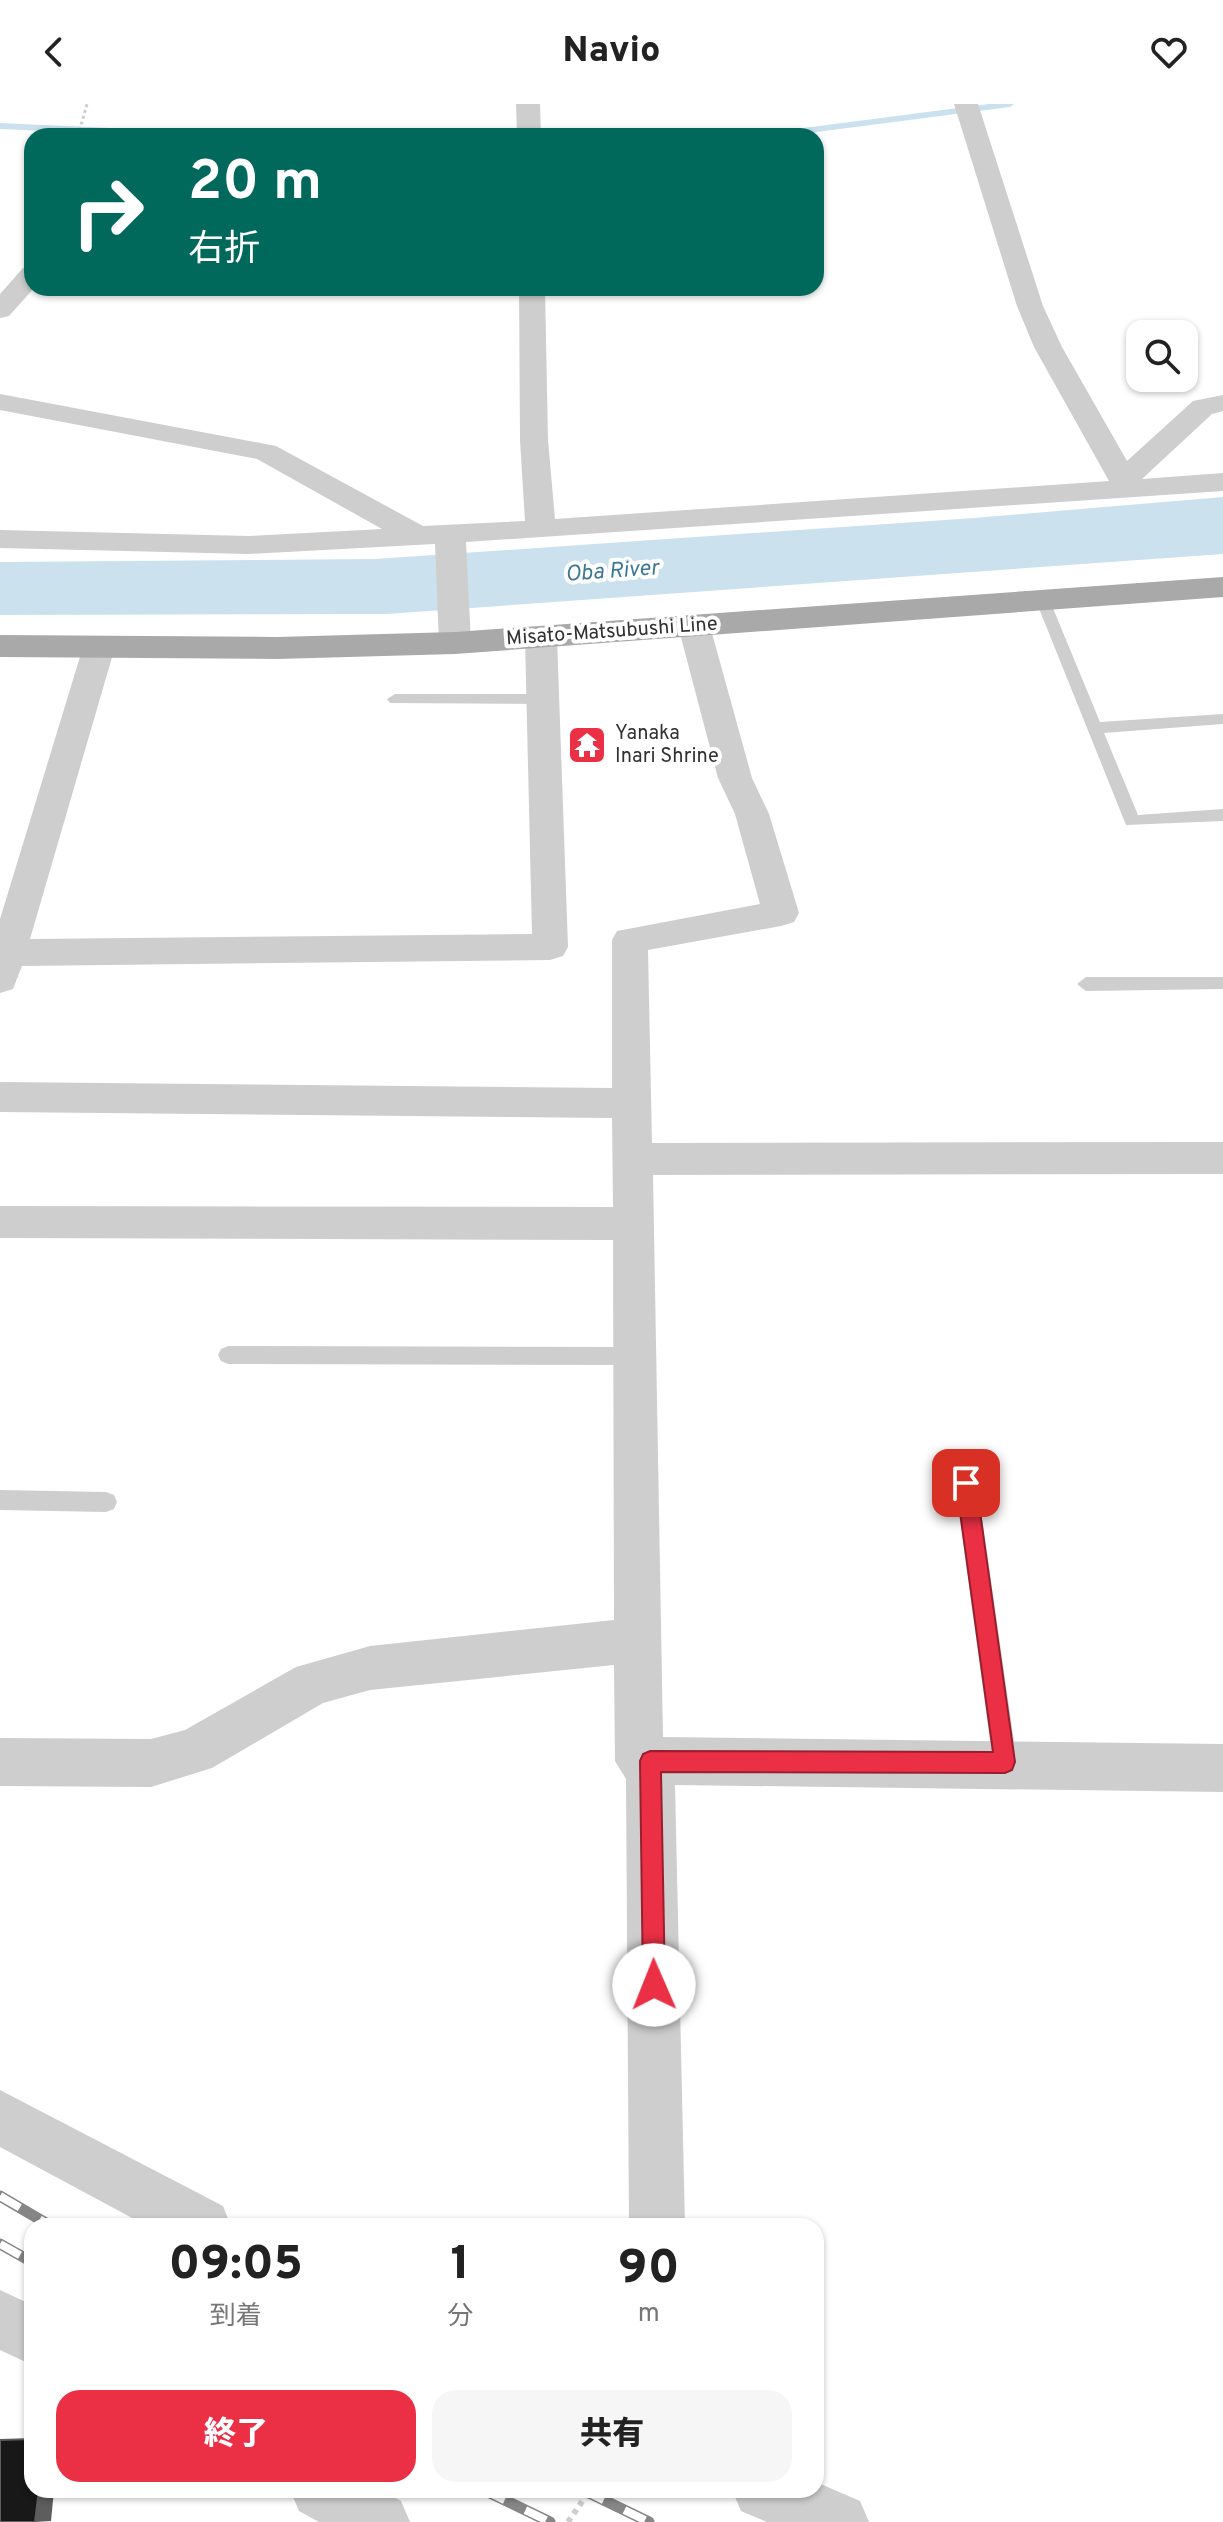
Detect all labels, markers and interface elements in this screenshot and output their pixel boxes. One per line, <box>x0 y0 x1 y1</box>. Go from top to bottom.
text: Navio <box>562 29 661 75</box>
icon: back <box>32 30 76 74</box>
icon: heart <box>1147 30 1191 74</box>
text: 20 m <box>188 149 322 219</box>
icon: right <box>56 160 160 264</box>
text: 右折 <box>188 228 260 274</box>
map controls <box>1126 320 1198 392</box>
button: search <box>1126 320 1198 392</box>
water label: Oba River <box>564 555 661 589</box>
street label: Misato-Matsubushi Line <box>505 612 719 652</box>
place label: Yanaka Inari Shrine <box>615 721 719 770</box>
temple icon: Yanaka Inari Shrine <box>566 724 608 766</box>
pin <box>932 1449 1000 1517</box>
icon: arrive <box>944 1461 988 1505</box>
position arrow <box>612 1943 696 2027</box>
text: 09:05 <box>168 2236 303 2296</box>
text: 1 <box>450 2236 470 2296</box>
text: 90 <box>618 2240 680 2300</box>
text: m <box>638 2298 660 2331</box>
text: 到着 <box>210 2301 262 2334</box>
text: 分 <box>447 2301 473 2334</box>
button: 終了 <box>56 2390 416 2482</box>
button: 共有 <box>432 2390 792 2482</box>

